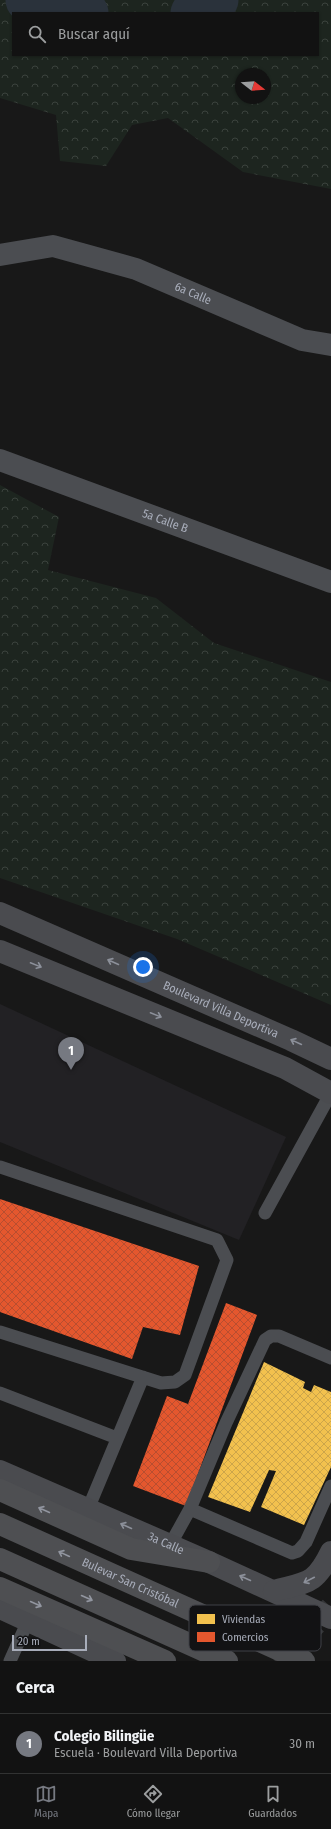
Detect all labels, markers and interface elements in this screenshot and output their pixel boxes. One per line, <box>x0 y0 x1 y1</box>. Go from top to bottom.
search box <box>12 12 319 56</box>
icon: search <box>26 23 48 45</box>
text: Buscar aquí <box>58 25 130 43</box>
north arrow <box>235 68 271 104</box>
street label: 6a Calle <box>173 279 214 307</box>
street label: 5a Calle B <box>140 506 190 536</box>
your location <box>133 957 153 977</box>
one-way arrow <box>107 958 119 965</box>
one-way arrow <box>30 962 42 970</box>
street label: Boulevard Villa Deportiva <box>161 978 281 1041</box>
one-way arrow <box>150 1011 162 1019</box>
pin: 1 <box>58 1037 84 1070</box>
one-way arrow <box>290 1038 302 1045</box>
one-way arrow <box>38 1506 50 1513</box>
one-way arrow <box>120 1522 132 1529</box>
street label: 3a Calle <box>146 1529 186 1557</box>
one-way arrow <box>58 1550 70 1557</box>
street label: Bulevar San Cristóbal <box>80 1555 181 1611</box>
one-way arrow <box>239 1574 251 1581</box>
one-way arrow <box>303 1577 315 1584</box>
one-way arrow <box>80 1595 92 1602</box>
one-way arrow <box>29 1600 41 1608</box>
legend <box>189 1605 321 1651</box>
text: Viviendas <box>222 1613 265 1626</box>
text: Comercios <box>222 1631 269 1644</box>
scale bar <box>12 1633 87 1652</box>
text: 20 m <box>18 1635 40 1648</box>
text: Cerca <box>16 1677 55 1698</box>
text: Colegio Bilingüe <box>54 1727 154 1745</box>
text: 1 <box>26 1736 32 1751</box>
text: 30 m <box>289 1736 315 1751</box>
text: Escuela · Boulevard Villa Deportiva <box>54 1745 237 1760</box>
tab: Mapa <box>34 1783 58 1820</box>
tab: Cómo llegar <box>127 1783 180 1820</box>
tab: Guardados <box>248 1783 297 1820</box>

